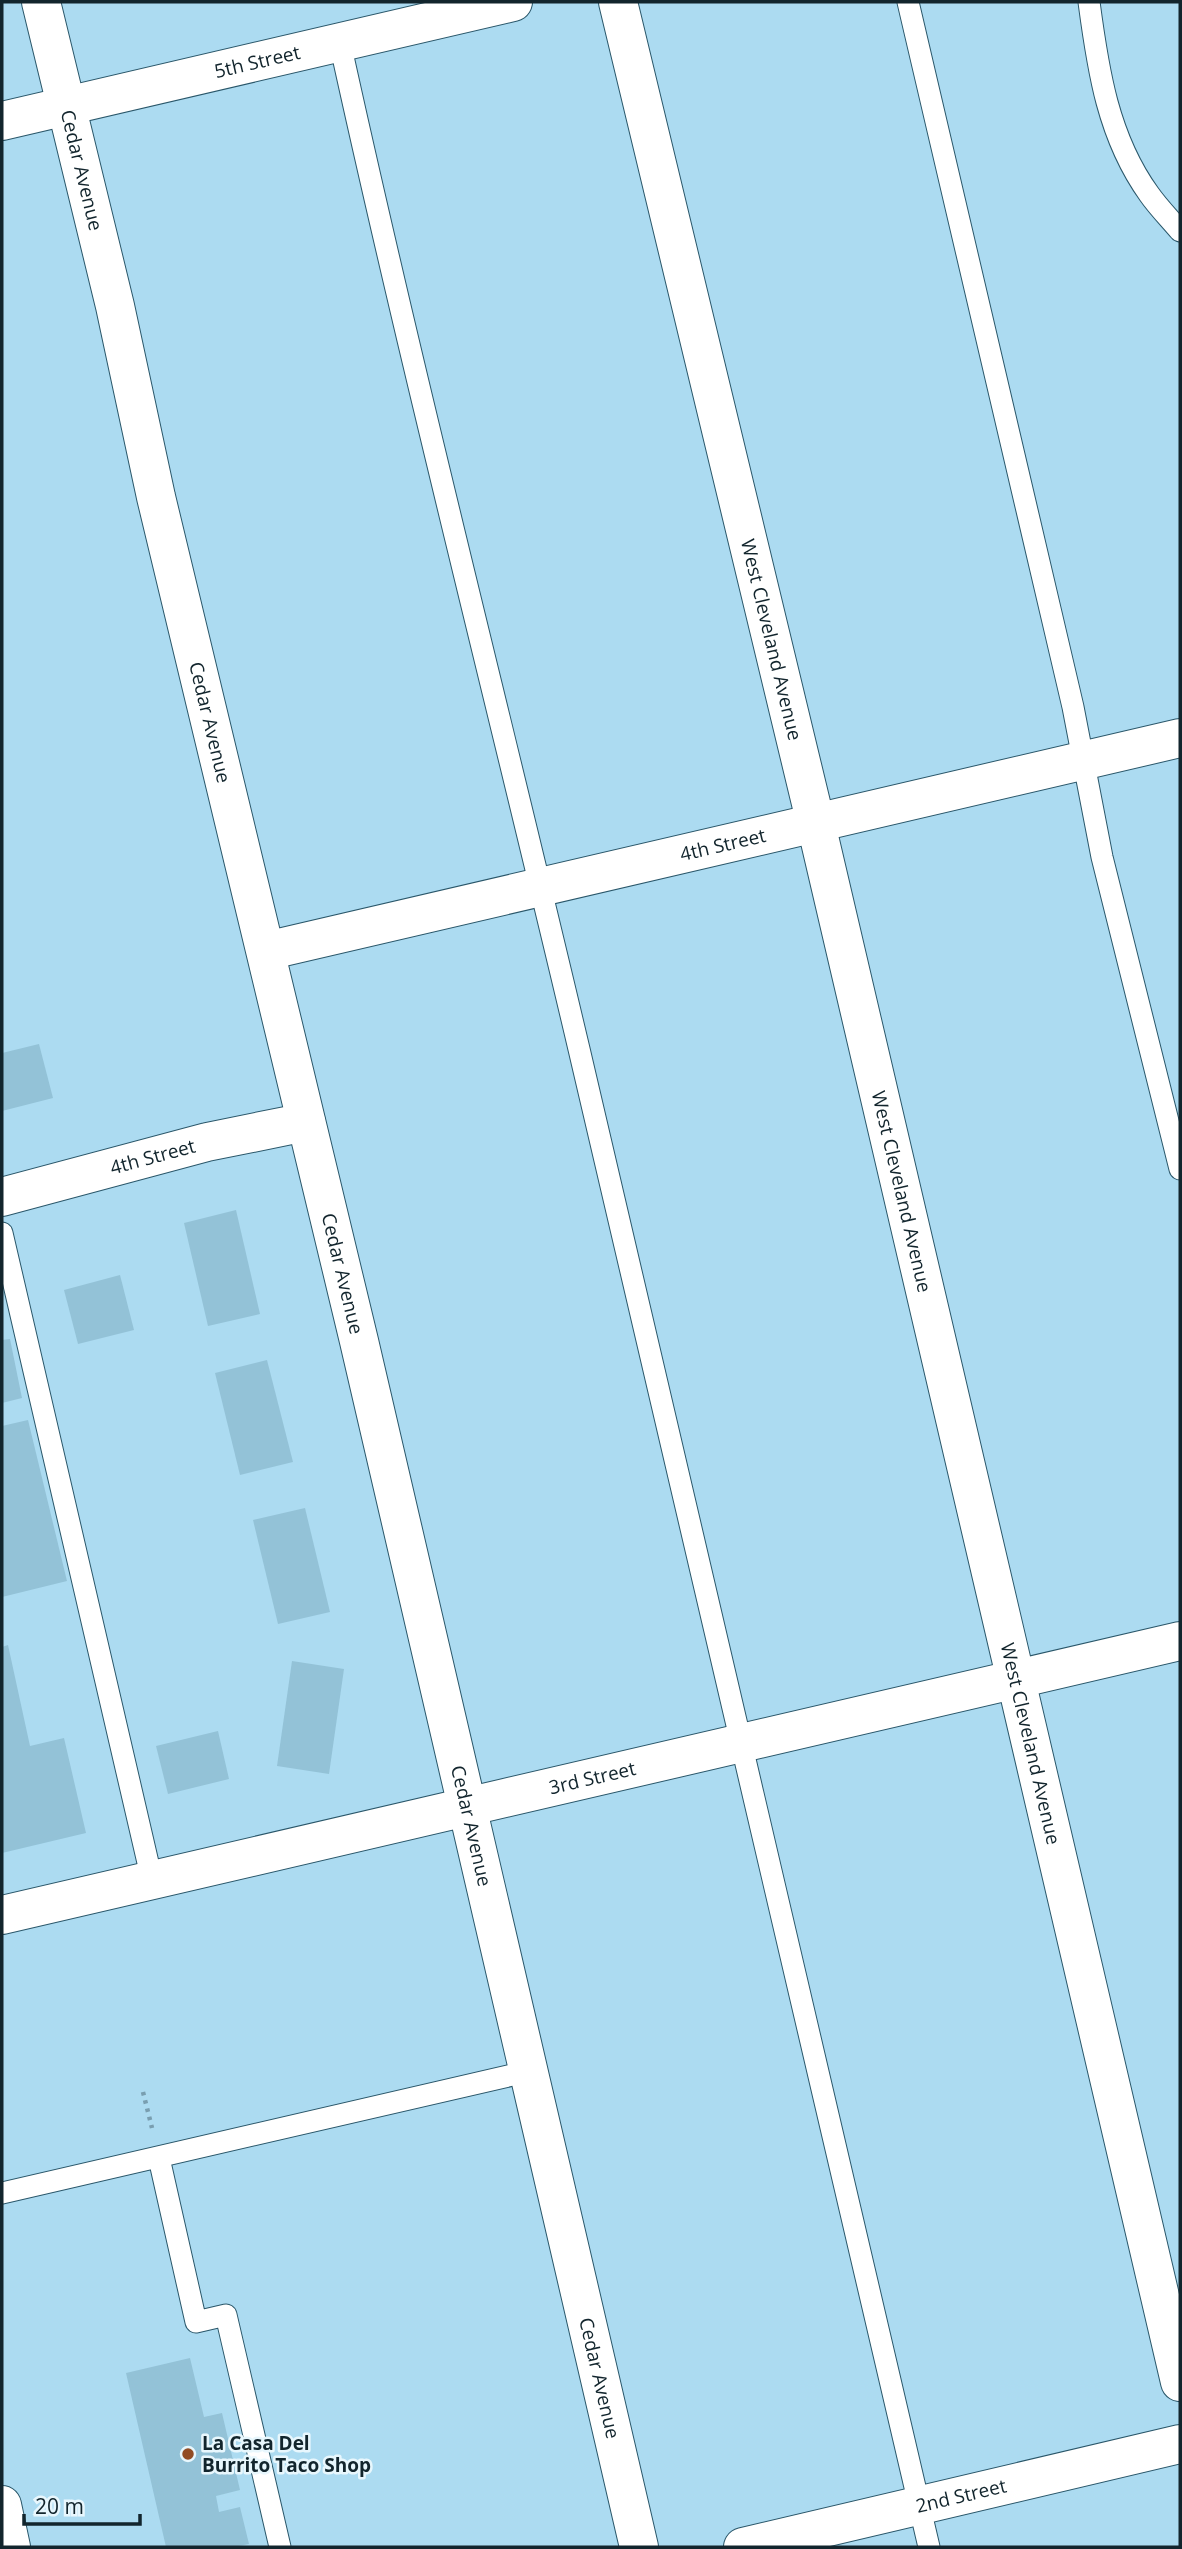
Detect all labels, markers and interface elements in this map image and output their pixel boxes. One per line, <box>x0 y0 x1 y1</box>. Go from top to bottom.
street label: 5th Street <box>212 39 303 84</box>
street label: Cedar Avenue <box>55 107 109 233</box>
street label: West Cleveland Avenue <box>735 536 808 743</box>
street label: Cedar Avenue <box>183 659 237 786</box>
street label: 4th Street <box>677 822 768 867</box>
street label: West Cleveland Avenue <box>866 1088 938 1295</box>
street label: 4th Street <box>107 1133 198 1180</box>
street label: Cedar Avenue <box>316 1210 370 1337</box>
street label: West Cleveland Avenue <box>995 1640 1067 1847</box>
street label: 3rd Street <box>546 1755 638 1800</box>
street label: Cedar Avenue <box>445 1763 498 1889</box>
street label: Cedar Avenue <box>573 2315 626 2441</box>
place label: La Casa Del Burrito Taco Shop <box>202 2430 371 2478</box>
marker: La Casa Del Burrito Taco Shop <box>180 2446 196 2462</box>
street label: 2nd Street <box>913 2472 1009 2519</box>
scale bar <box>24 2482 140 2526</box>
text: 20 m <box>35 2492 84 2520</box>

